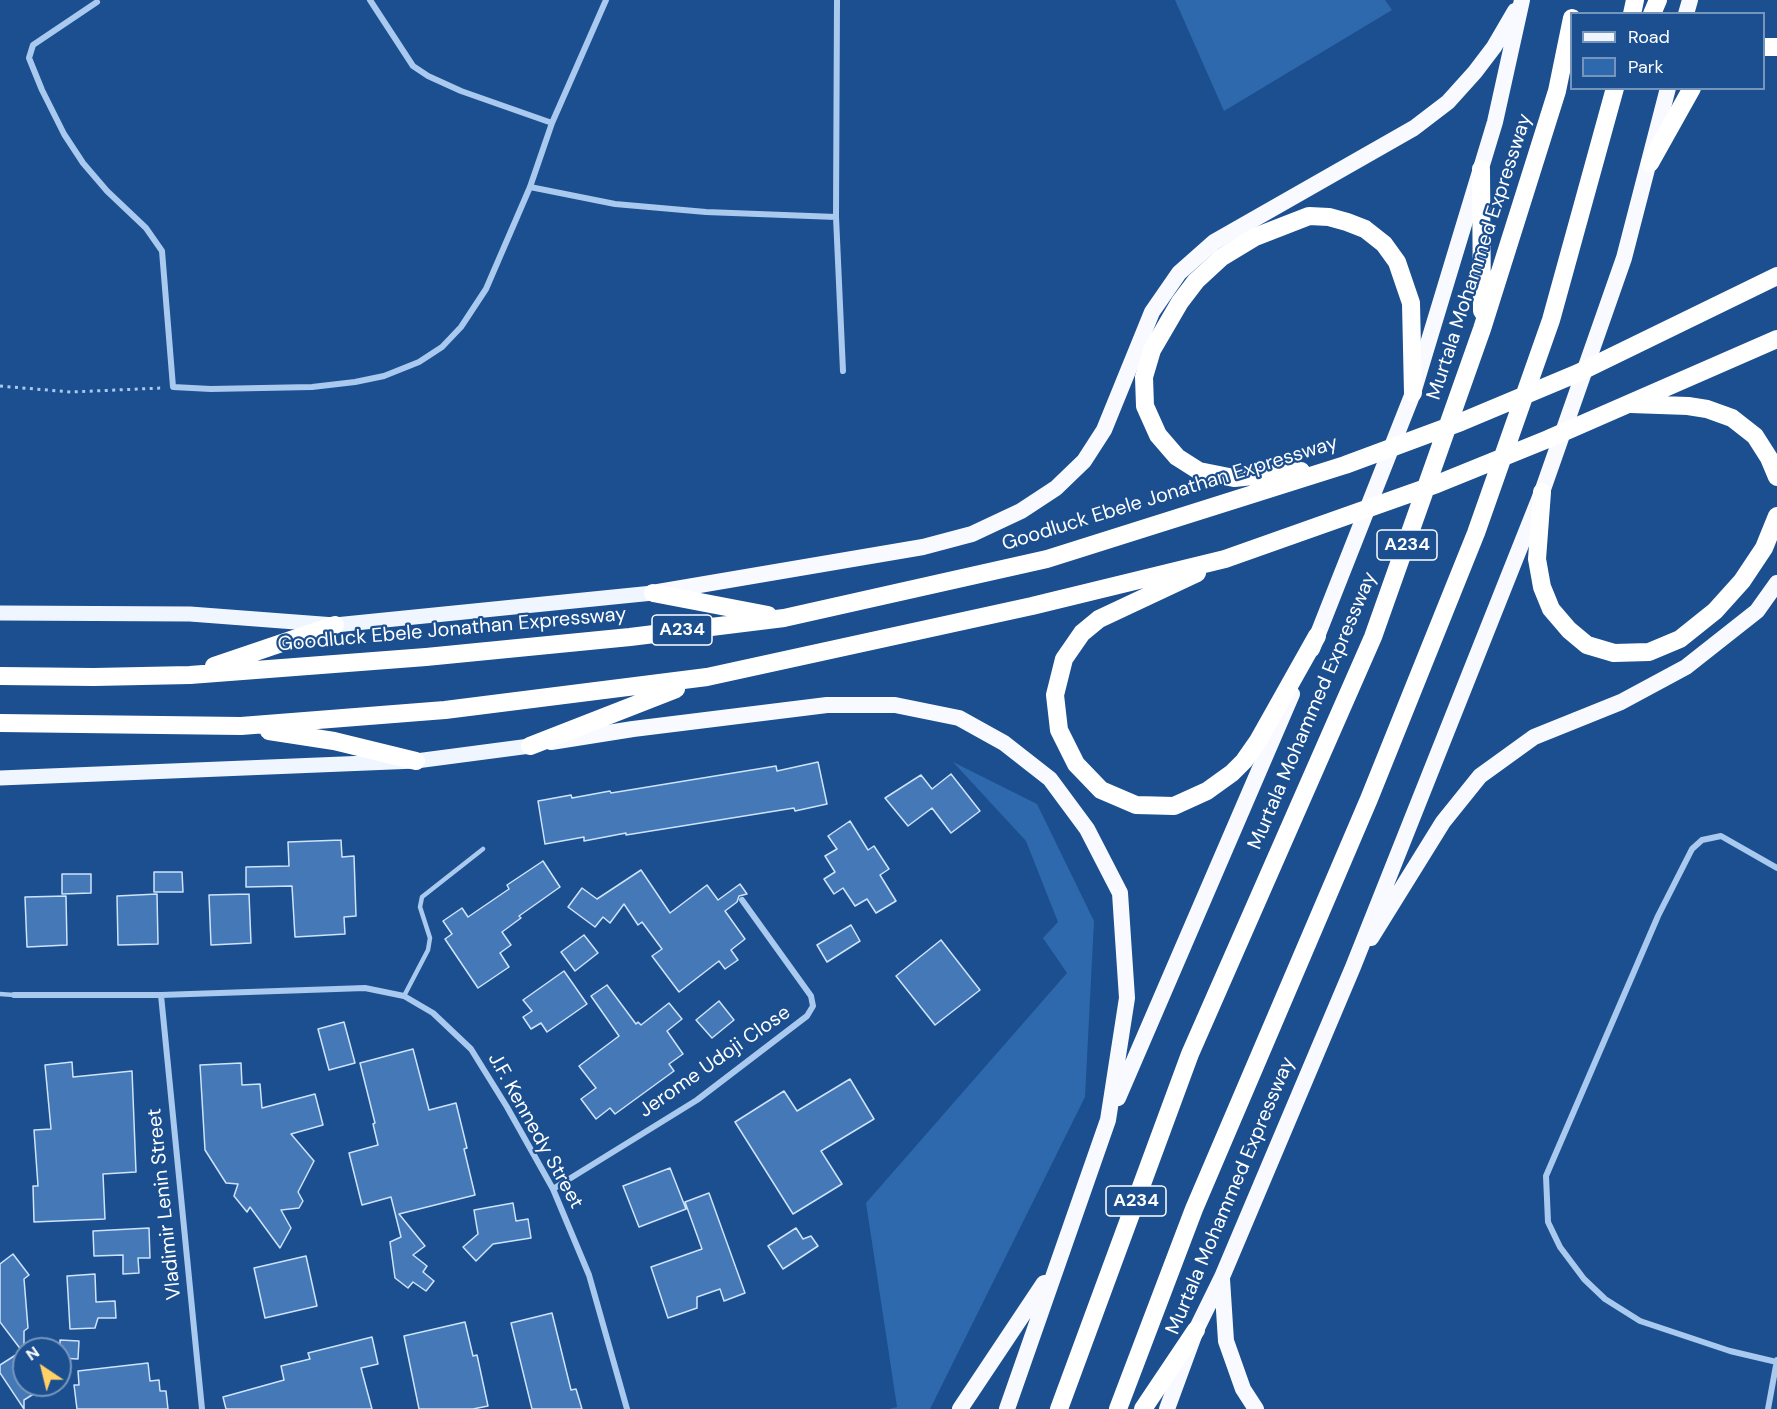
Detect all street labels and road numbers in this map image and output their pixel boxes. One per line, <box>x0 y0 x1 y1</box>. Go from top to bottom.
street label: Murtala Mohammed Expressway <box>1422 111 1538 403</box>
street label: Goodluck Ebele Jonathan Expressway <box>999 431 1341 557</box>
road number: A234 <box>1377 530 1437 560</box>
street label: Murtala Mohammed Expressway <box>1243 569 1383 853</box>
street label: Goodluck Ebele Jonathan Expressway <box>277 603 627 657</box>
road number: A234 <box>652 615 712 645</box>
street label: Jerome Udoji Close <box>635 1001 795 1123</box>
street label: J.F. Kennedy Street <box>482 1049 588 1213</box>
street label: Murtala Mohammed Expressway <box>1161 1054 1301 1338</box>
street label: Vladimir Lenin Street <box>143 1107 187 1301</box>
road number: A234 <box>1106 1186 1166 1216</box>

